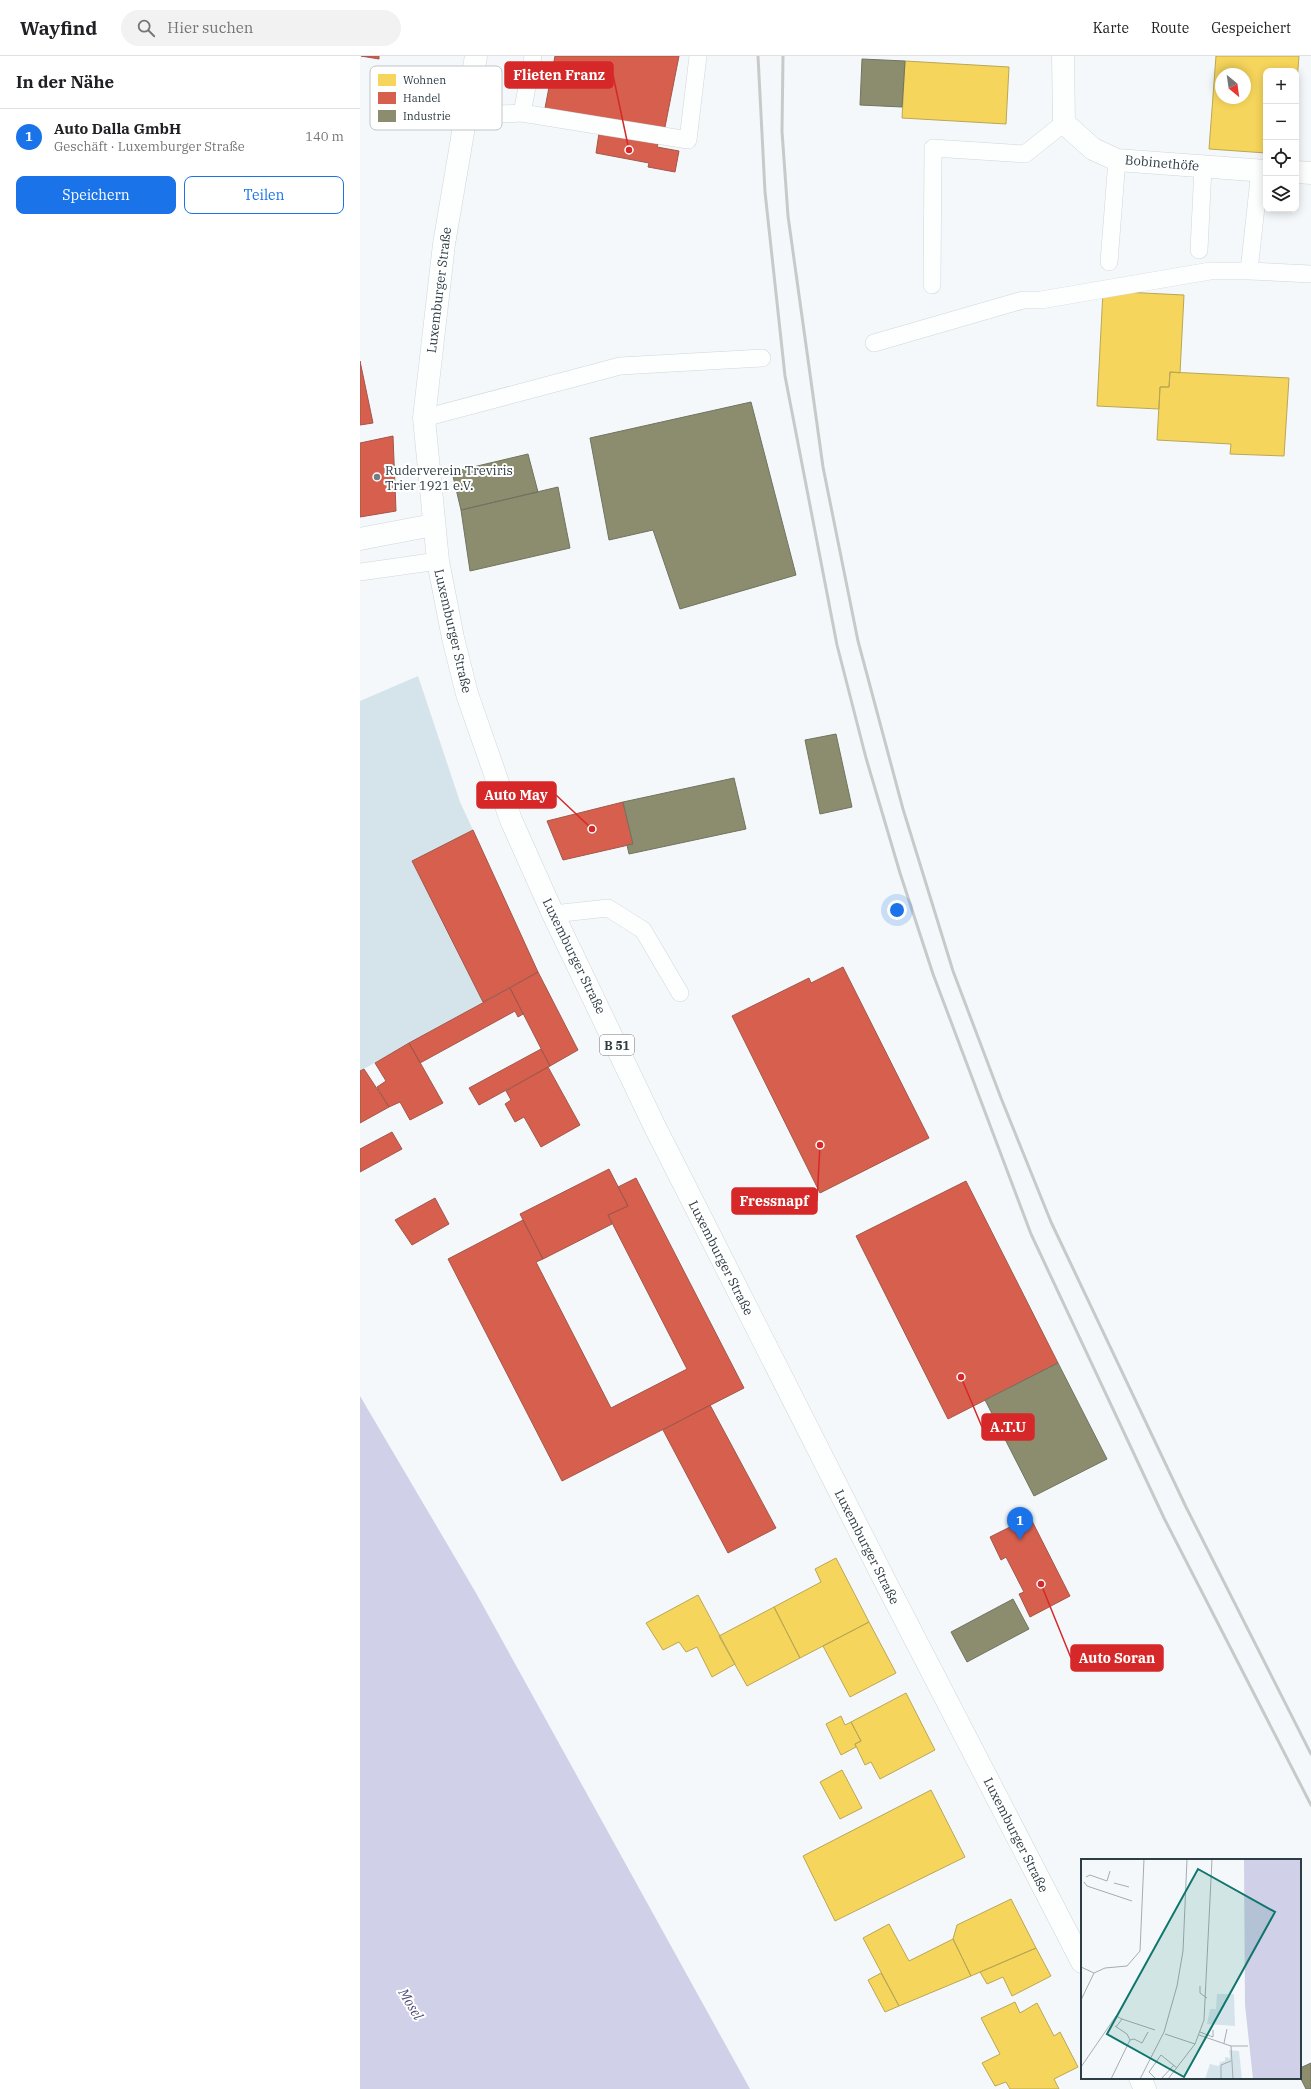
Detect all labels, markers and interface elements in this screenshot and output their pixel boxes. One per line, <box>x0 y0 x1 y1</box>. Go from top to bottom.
search box <box>121 10 401 46</box>
text: Wayfind <box>20 16 97 40</box>
icon: search <box>135 17 157 39</box>
text: Hier suchen <box>167 18 253 37</box>
text: Karte <box>1093 19 1129 37</box>
text: Route <box>1151 19 1189 37</box>
text: Gespeichert <box>1211 19 1291 37</box>
callout: Flieten Franz <box>505 62 613 88</box>
legend <box>370 66 502 130</box>
text: Flieten Franz <box>513 66 605 84</box>
north arrow <box>1215 68 1251 104</box>
map controls <box>1263 68 1299 212</box>
button: + <box>1263 68 1299 104</box>
text: In der Nähe <box>16 71 114 93</box>
text: Wohnen <box>403 73 446 87</box>
text: Handel <box>403 91 441 105</box>
button: − <box>1263 104 1299 140</box>
text: Industrie <box>403 109 451 123</box>
text: Auto Dalla GmbH <box>54 119 181 138</box>
text: 1 <box>25 128 33 145</box>
text: 140 m <box>305 128 344 145</box>
text: Geschäft · Luxemburger Straße <box>54 138 245 155</box>
button: locate <box>1263 140 1299 176</box>
street label: Bobinethöfe <box>1124 151 1200 175</box>
button: Speichern <box>16 176 176 214</box>
button: Teilen <box>184 176 344 214</box>
button: layers <box>1263 176 1299 212</box>
street label: Luxemburger Straße <box>423 226 455 354</box>
place label: Ruderverein Treviris Trier 1921 e.V. <box>385 462 513 494</box>
marker: Ruderverein Treviris Trier 1921 e.V. <box>372 472 382 482</box>
street label: Luxemburger Straße <box>430 567 476 695</box>
callout: Auto May <box>477 782 556 808</box>
text: Auto May <box>484 786 548 804</box>
street label: Luxemburger Straße <box>539 895 609 1017</box>
your location <box>887 900 907 920</box>
road number: B 51 <box>600 1035 634 1055</box>
callout: Fressnapf <box>732 1188 817 1214</box>
text: Fressnapf <box>739 1192 810 1210</box>
street label: Luxemburger Straße <box>685 1198 757 1318</box>
callout: A.T.U <box>982 1414 1034 1440</box>
text: A.T.U <box>990 1418 1026 1436</box>
street label: Luxemburger Straße <box>831 1487 903 1607</box>
pin: 1 <box>1007 1507 1033 1540</box>
callout: Auto Soran <box>1071 1645 1163 1671</box>
text: Auto Soran <box>1079 1649 1155 1667</box>
street label: Luxemburger Straße <box>980 1775 1052 1895</box>
inset map <box>1081 1859 1301 2079</box>
water label: Mosel <box>394 1984 428 2024</box>

